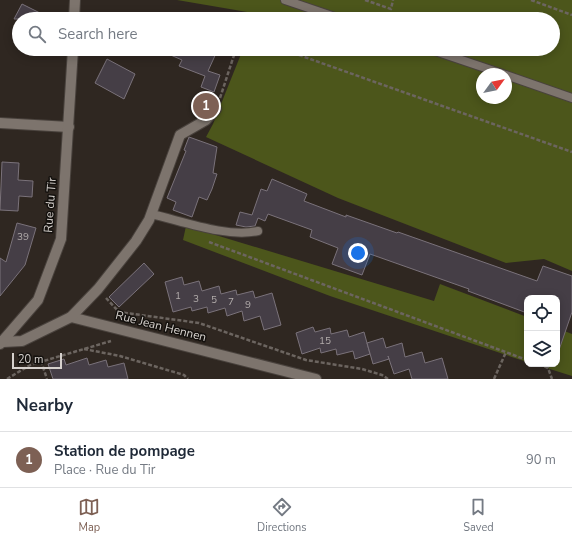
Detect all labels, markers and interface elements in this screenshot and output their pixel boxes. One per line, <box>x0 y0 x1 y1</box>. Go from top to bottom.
search box <box>12 12 560 56</box>
icon: search <box>26 23 48 45</box>
text: Search here <box>58 24 138 44</box>
north arrow <box>476 68 512 104</box>
pin: 1 <box>193 91 219 121</box>
street label: Rue du Tir <box>40 176 60 233</box>
house number: 39 <box>17 230 29 244</box>
your location <box>348 243 368 263</box>
house number: 1 <box>175 289 181 303</box>
house number: 3 <box>193 292 199 306</box>
house number: 5 <box>211 293 217 307</box>
house number: 7 <box>228 295 234 309</box>
map controls <box>524 295 560 367</box>
button: locate <box>524 295 560 331</box>
house number: 9 <box>245 298 251 312</box>
street label: Rue Jean Hennen <box>114 307 208 345</box>
button: layers <box>524 331 560 367</box>
house number: 15 <box>319 334 331 348</box>
scale bar <box>12 351 62 370</box>
text: 20 m <box>18 352 43 367</box>
text: Nearby <box>16 394 73 417</box>
text: Station de pompage <box>54 441 195 461</box>
text: 1 <box>25 451 33 469</box>
text: 90 m <box>526 451 556 469</box>
text: Place · Rue du Tir <box>54 461 155 479</box>
tab: Map <box>78 496 100 535</box>
tab: Directions <box>257 496 307 535</box>
tab: Saved <box>463 496 494 535</box>

